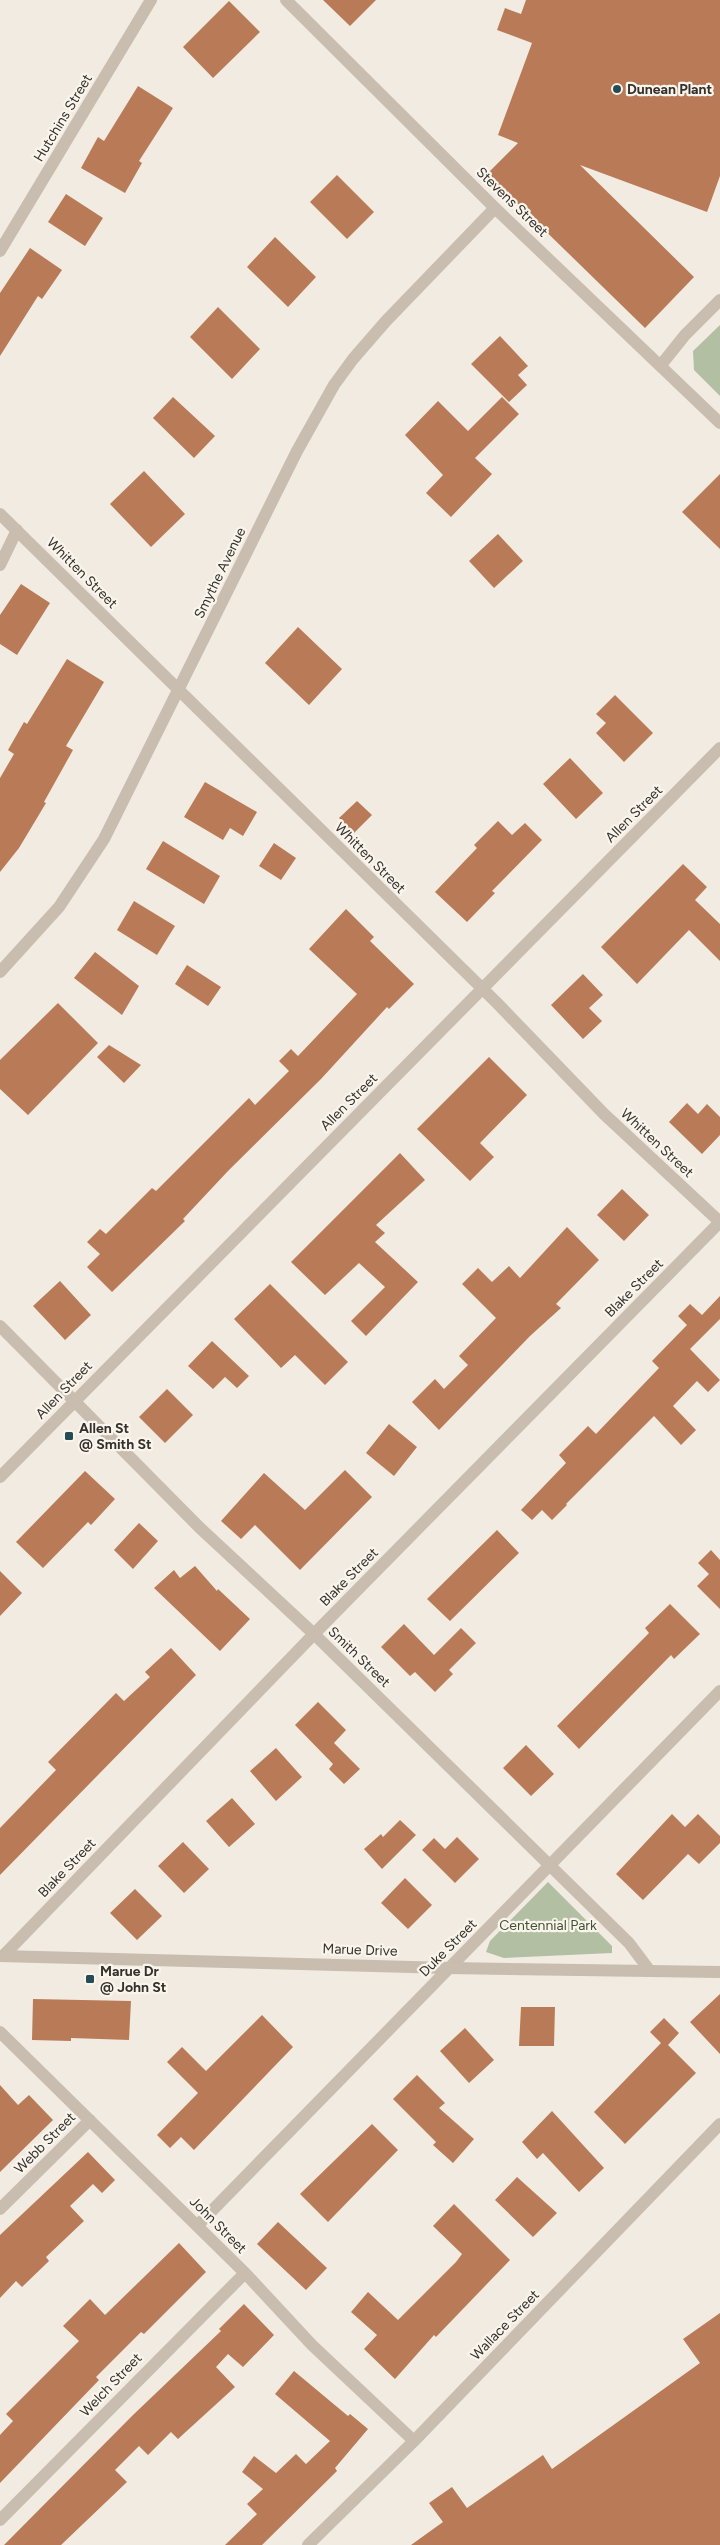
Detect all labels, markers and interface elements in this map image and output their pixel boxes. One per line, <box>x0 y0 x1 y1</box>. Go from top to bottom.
street label: Hutchins Street <box>30 71 96 165</box>
place label: Dunean Plant <box>627 81 713 98</box>
marker: Dunean Plant <box>611 83 623 95</box>
street label: Stevens Street <box>473 164 551 240</box>
street label: Smythe Avenue <box>191 524 250 621</box>
street label: Whitten Street <box>43 534 121 612</box>
street label: Allen Street <box>602 782 666 846</box>
street label: Whitten Street <box>331 819 409 897</box>
street label: Allen Street <box>317 1070 381 1134</box>
street label: Whitten Street <box>617 1105 697 1181</box>
street label: Blake Street <box>601 1255 667 1321</box>
street label: Allen Street <box>32 1358 96 1422</box>
place label: Allen St @ Smith St <box>79 1420 152 1453</box>
marker: Allen St @ Smith St <box>63 1430 75 1442</box>
street label: Blake Street <box>316 1544 382 1610</box>
street label: Smith Street <box>324 1623 394 1691</box>
street label: Blake Street <box>35 1835 99 1901</box>
street label: Duke Street <box>416 1916 480 1980</box>
park label: Centennial Park <box>499 1917 597 1934</box>
street label: Marue Drive <box>322 1940 398 1960</box>
place label: Marue Dr @ John St <box>100 1963 167 1996</box>
marker: Marue Dr @ John St <box>84 1973 96 1985</box>
street label: Webb Street <box>11 2109 79 2177</box>
street label: John Street <box>186 2193 250 2257</box>
street label: Wallace Street <box>467 2286 543 2364</box>
street label: Welch Street <box>77 2350 145 2420</box>

